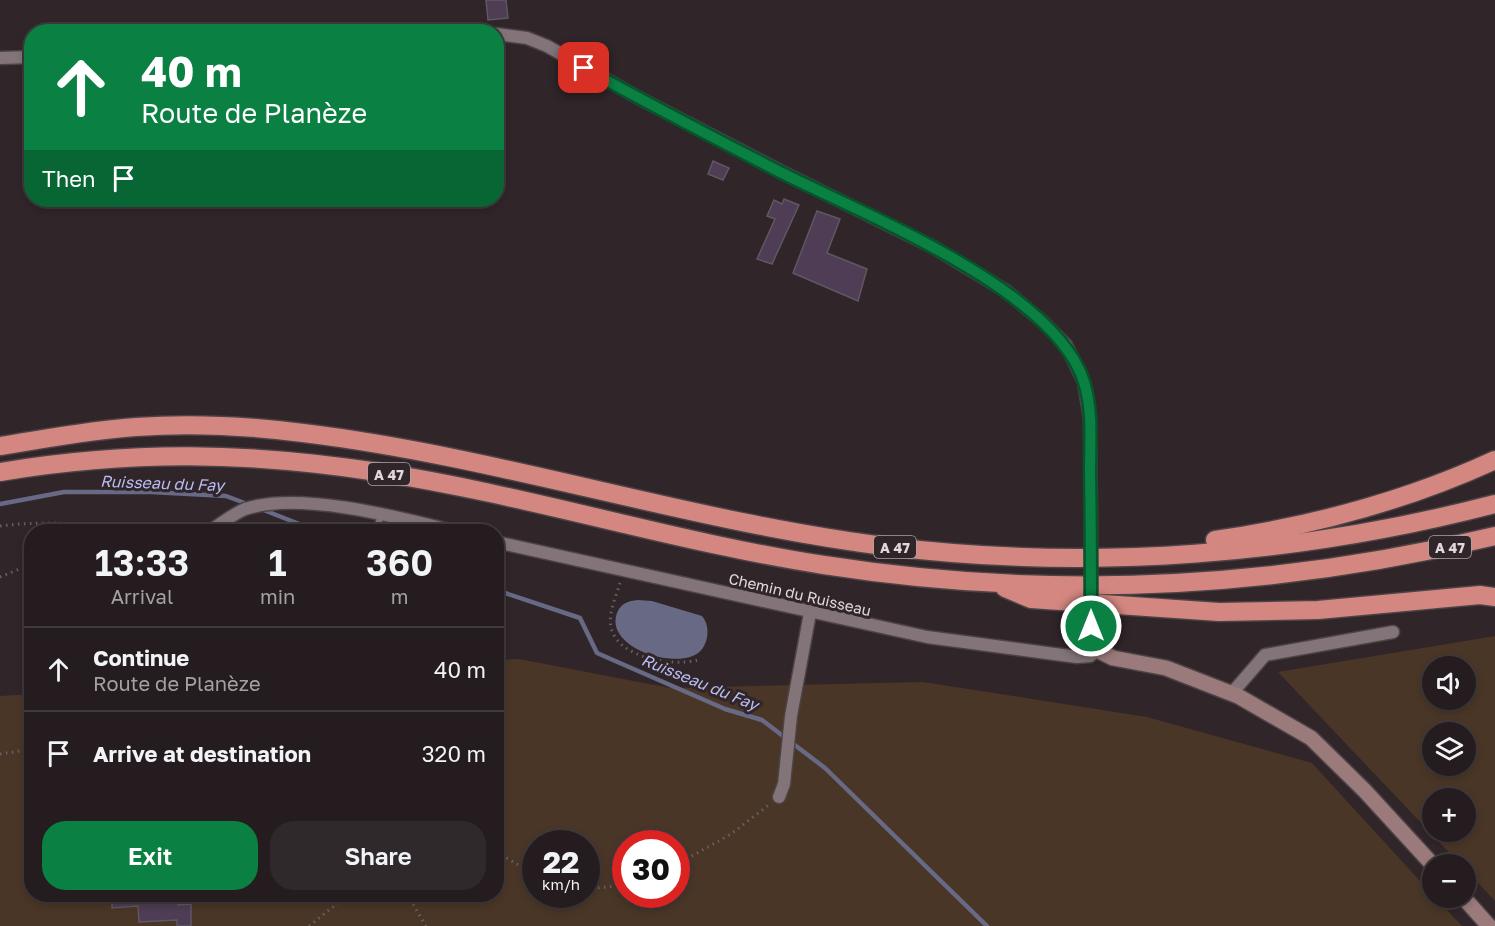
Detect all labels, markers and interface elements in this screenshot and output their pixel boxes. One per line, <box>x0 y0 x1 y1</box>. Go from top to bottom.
pin <box>558 42 609 93</box>
text: 40 m <box>141 46 242 96</box>
icon: ahead <box>42 48 120 126</box>
icon: arrive <box>567 51 600 84</box>
text: Route de Planèze <box>141 97 367 129</box>
icon: arrive <box>107 162 140 195</box>
text: Then <box>42 165 95 192</box>
road number: A 47 <box>368 463 410 485</box>
water label: Ruisseau du Fay <box>100 471 226 495</box>
road number: A 47 <box>874 536 916 558</box>
road number: A 47 <box>1429 536 1471 558</box>
text: 13:33 <box>95 541 189 584</box>
text: 1 <box>269 541 287 584</box>
text: 360 <box>366 541 433 584</box>
street label: Chemin du Ruisseau <box>727 569 873 619</box>
text: Arrival <box>111 584 173 608</box>
text: min <box>260 584 295 608</box>
text: m <box>391 584 408 608</box>
position arrow <box>1059 594 1123 658</box>
text: Continue <box>93 644 189 671</box>
water label: Ruisseau du Fay <box>639 650 763 715</box>
icon: ahead <box>42 653 75 686</box>
text: 40 m <box>434 656 486 683</box>
map controls <box>1422 656 1476 908</box>
button: sound <box>1422 656 1476 710</box>
text: Route de Planèze <box>93 671 261 695</box>
button: layers <box>1422 722 1476 776</box>
icon: arrive <box>42 737 75 770</box>
text: Arrive at destination <box>93 740 311 767</box>
text: 320 m <box>422 740 486 767</box>
button: + <box>1422 788 1476 842</box>
button: Exit <box>42 821 258 890</box>
button: Share <box>270 821 486 890</box>
speed limit sign: 30 <box>612 830 690 908</box>
text: 22 <box>543 844 579 880</box>
button: − <box>1422 854 1476 908</box>
text: km/h <box>542 875 580 893</box>

